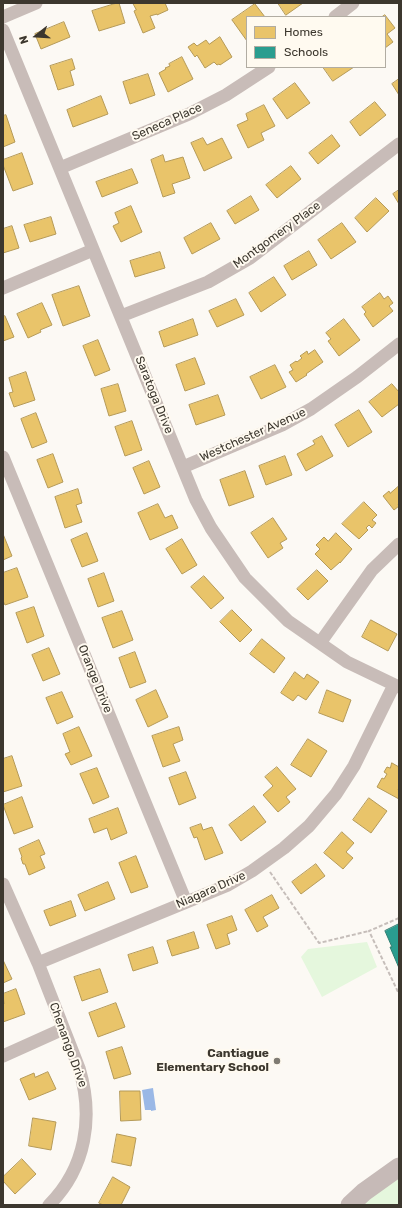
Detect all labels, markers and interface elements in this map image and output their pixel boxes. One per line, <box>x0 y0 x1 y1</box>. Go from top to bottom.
north arrow <box>16 16 56 56</box>
legend <box>246 16 386 68</box>
text: Homes <box>284 25 323 39</box>
text: N <box>17 34 31 45</box>
text: Schools <box>284 45 328 59</box>
street label: Seneca Place <box>130 100 204 144</box>
street label: Montgomery Place <box>231 198 323 272</box>
street label: Saratoga Drive <box>132 354 176 436</box>
street label: Westchester Avenue <box>198 405 308 465</box>
street label: Orange Drive <box>75 643 115 715</box>
street label: Niagara Drive <box>174 868 248 912</box>
street label: Chenango Drive <box>46 1001 90 1089</box>
place label: Cantiague Elementary School <box>156 1047 269 1075</box>
marker: Cantiague Elementary School <box>272 1056 282 1066</box>

